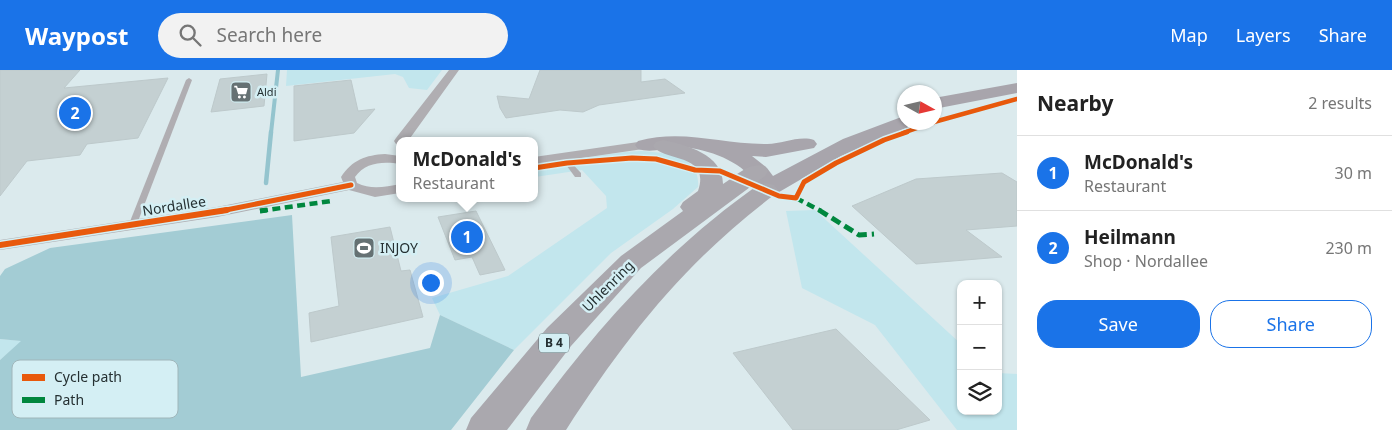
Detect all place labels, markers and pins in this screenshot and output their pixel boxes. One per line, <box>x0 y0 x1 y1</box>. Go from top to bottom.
supermarket icon: Aldi <box>229 80 253 104</box>
place label: Aldi <box>257 84 276 99</box>
pin: 2 <box>59 94 91 132</box>
pin: 1 <box>451 218 483 256</box>
sports icon: INJOY <box>352 236 376 260</box>
place label: INJOY <box>380 238 418 257</box>

